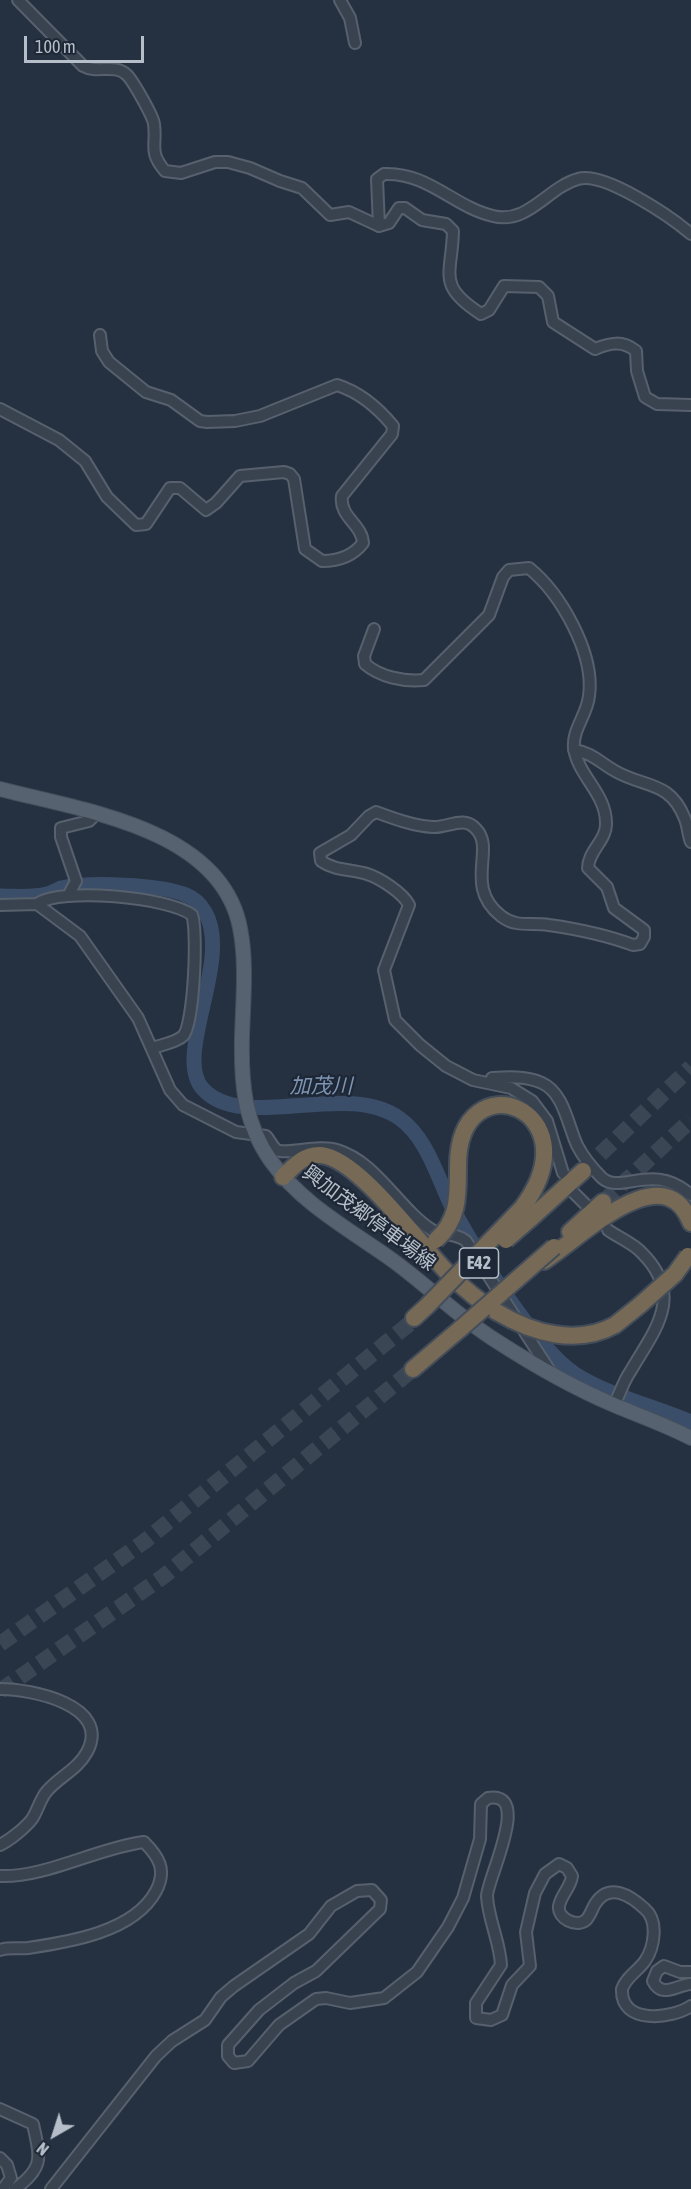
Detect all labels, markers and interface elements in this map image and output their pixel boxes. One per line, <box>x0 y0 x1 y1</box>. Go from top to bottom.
scale bar <box>27 24 147 62</box>
text: 100 m <box>35 36 76 57</box>
water label: 加茂川 <box>290 1073 352 1099</box>
street label: 興加茂郷停車場線 <box>298 1160 440 1276</box>
road number: E42 <box>460 1248 498 1278</box>
north arrow <box>24 2105 84 2165</box>
text: N <box>33 2139 52 2159</box>

